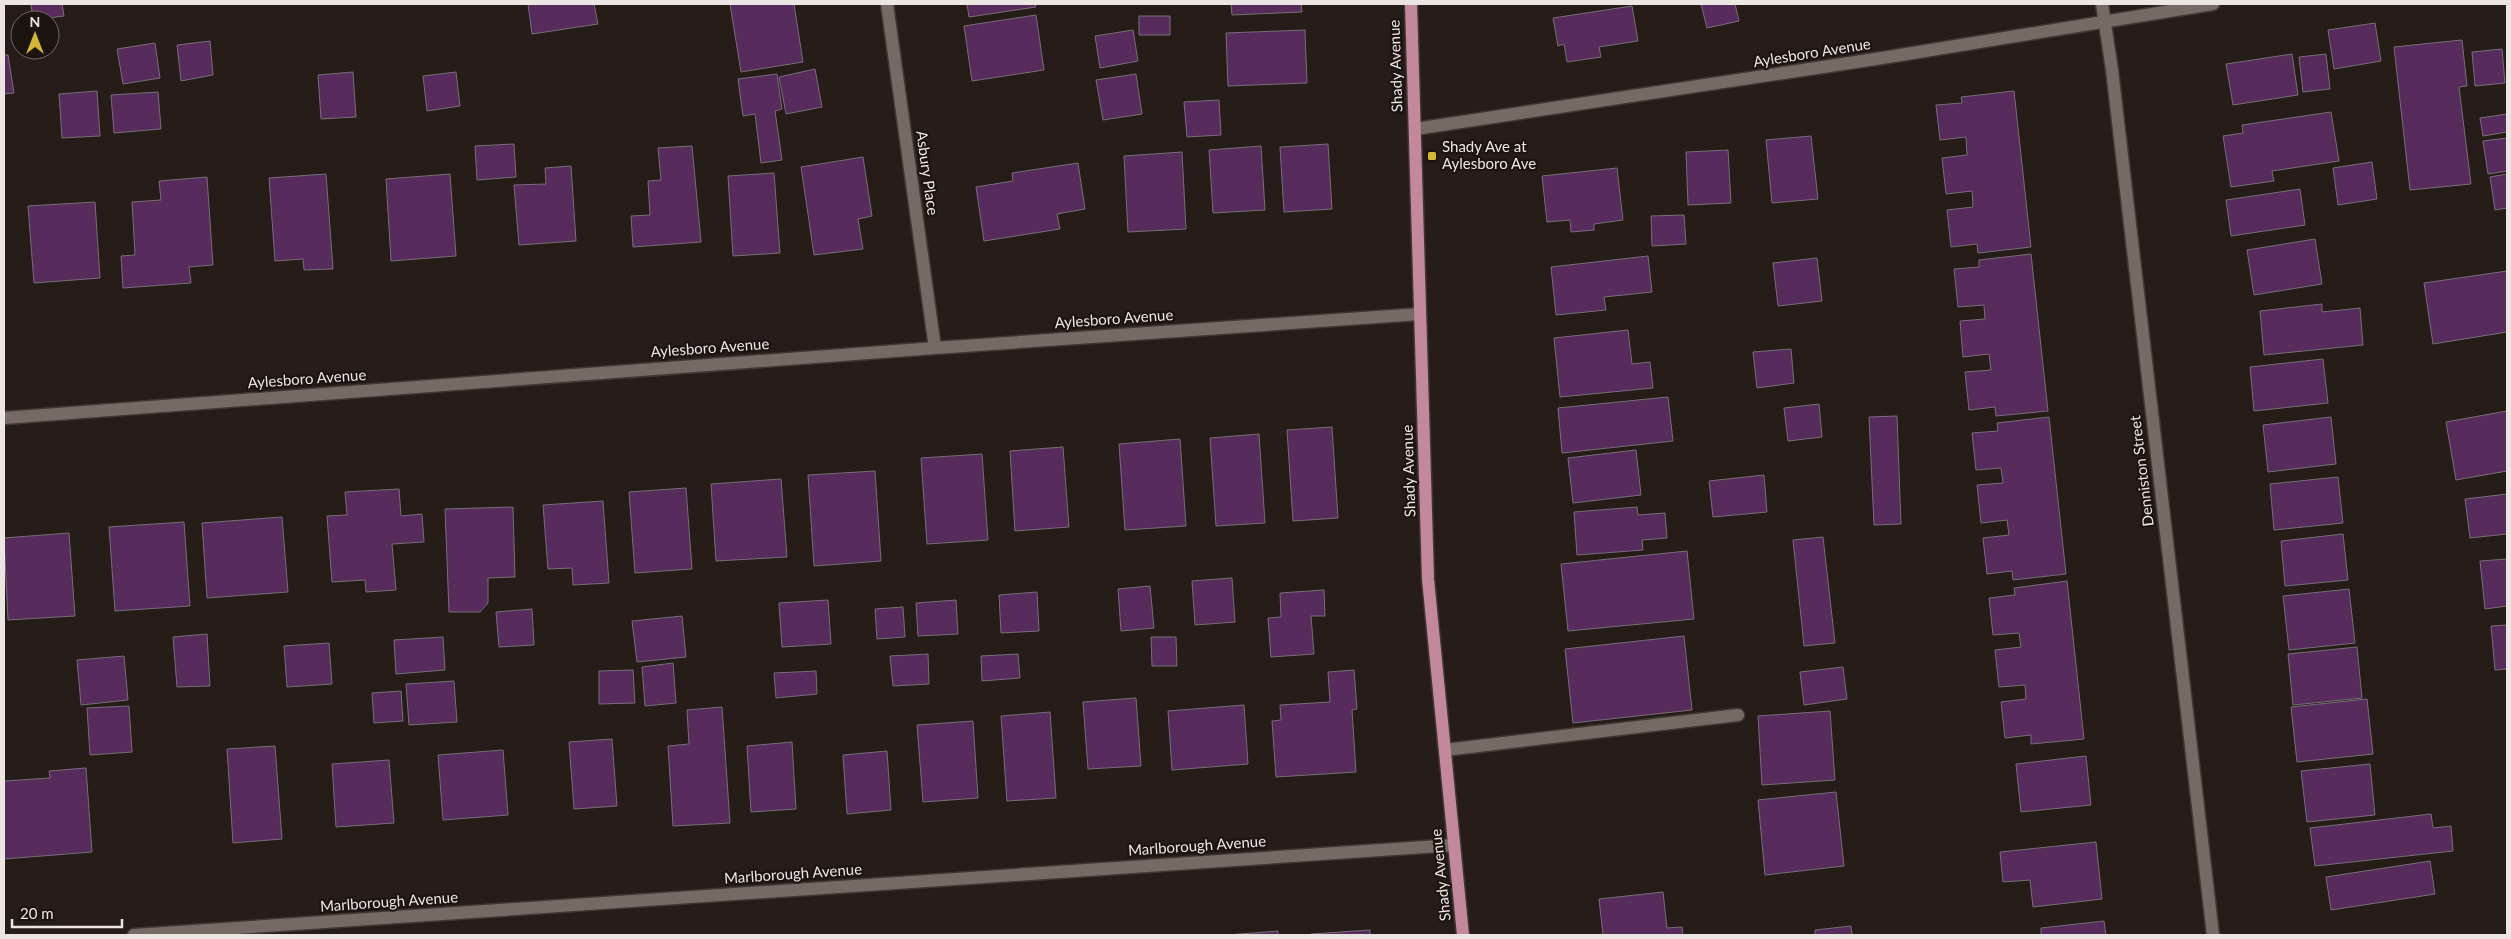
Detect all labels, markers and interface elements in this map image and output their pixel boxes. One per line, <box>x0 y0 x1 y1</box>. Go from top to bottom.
north arrow <box>10 10 60 60</box>
text: N <box>30 13 40 30</box>
street label: Shady Avenue <box>1384 19 1406 113</box>
street label: Aylesboro Avenue <box>1752 34 1872 70</box>
street label: Asbury Place <box>913 130 943 216</box>
place label: Shady Ave at Aylesboro Ave <box>1442 137 1536 172</box>
marker: Shady Ave at Aylesboro Ave <box>1426 150 1438 162</box>
street label: Aylesboro Avenue <box>1054 305 1174 331</box>
street label: Aylesboro Avenue <box>650 334 770 360</box>
street label: Aylesboro Avenue <box>247 365 367 391</box>
street label: Denniston Street <box>2125 414 2157 528</box>
street label: Shady Avenue <box>1397 424 1419 518</box>
street label: Shady Avenue <box>1426 828 1454 922</box>
street label: Marlborough Avenue <box>1127 831 1267 859</box>
street label: Marlborough Avenue <box>723 859 863 887</box>
street label: Marlborough Avenue <box>319 887 459 915</box>
scale bar <box>12 896 122 928</box>
text: 20 m <box>20 904 54 922</box>

